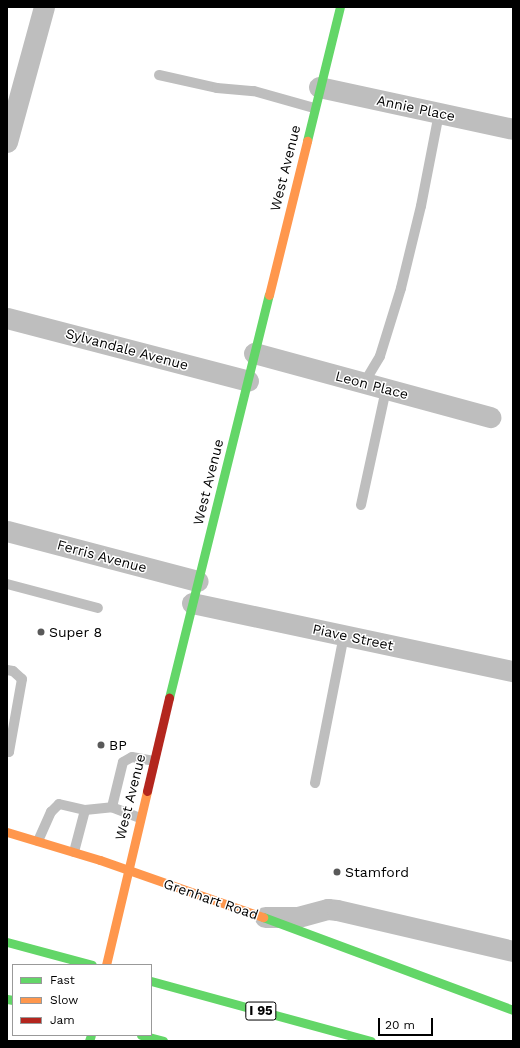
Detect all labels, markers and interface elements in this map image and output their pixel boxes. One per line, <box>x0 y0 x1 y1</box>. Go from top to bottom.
street label: Annie Place <box>375 91 457 125</box>
street label: West Avenue <box>266 123 304 213</box>
street label: Sylvandale Avenue <box>64 324 190 374</box>
street label: Leon Place <box>334 367 410 403</box>
street label: West Avenue <box>189 437 227 527</box>
street label: Ferris Avenue <box>55 536 149 576</box>
street label: Piave Street <box>311 620 395 654</box>
place label: Super 8 <box>49 624 103 640</box>
marker: Super 8 <box>36 627 46 637</box>
place label: BP <box>109 737 127 753</box>
marker: BP <box>96 740 106 750</box>
street label: West Avenue <box>111 752 149 842</box>
place label: Stamford <box>345 864 409 880</box>
marker: Stamford <box>332 867 342 877</box>
street label: Grenhart Road <box>161 875 261 923</box>
legend <box>12 964 152 1036</box>
text: Fast <box>50 973 75 987</box>
text: Slow <box>50 993 78 1007</box>
road number: I 95 <box>245 1000 277 1022</box>
scale bar <box>380 1010 435 1036</box>
text: Jam <box>50 1013 75 1027</box>
text: 20 m <box>385 1018 415 1032</box>

